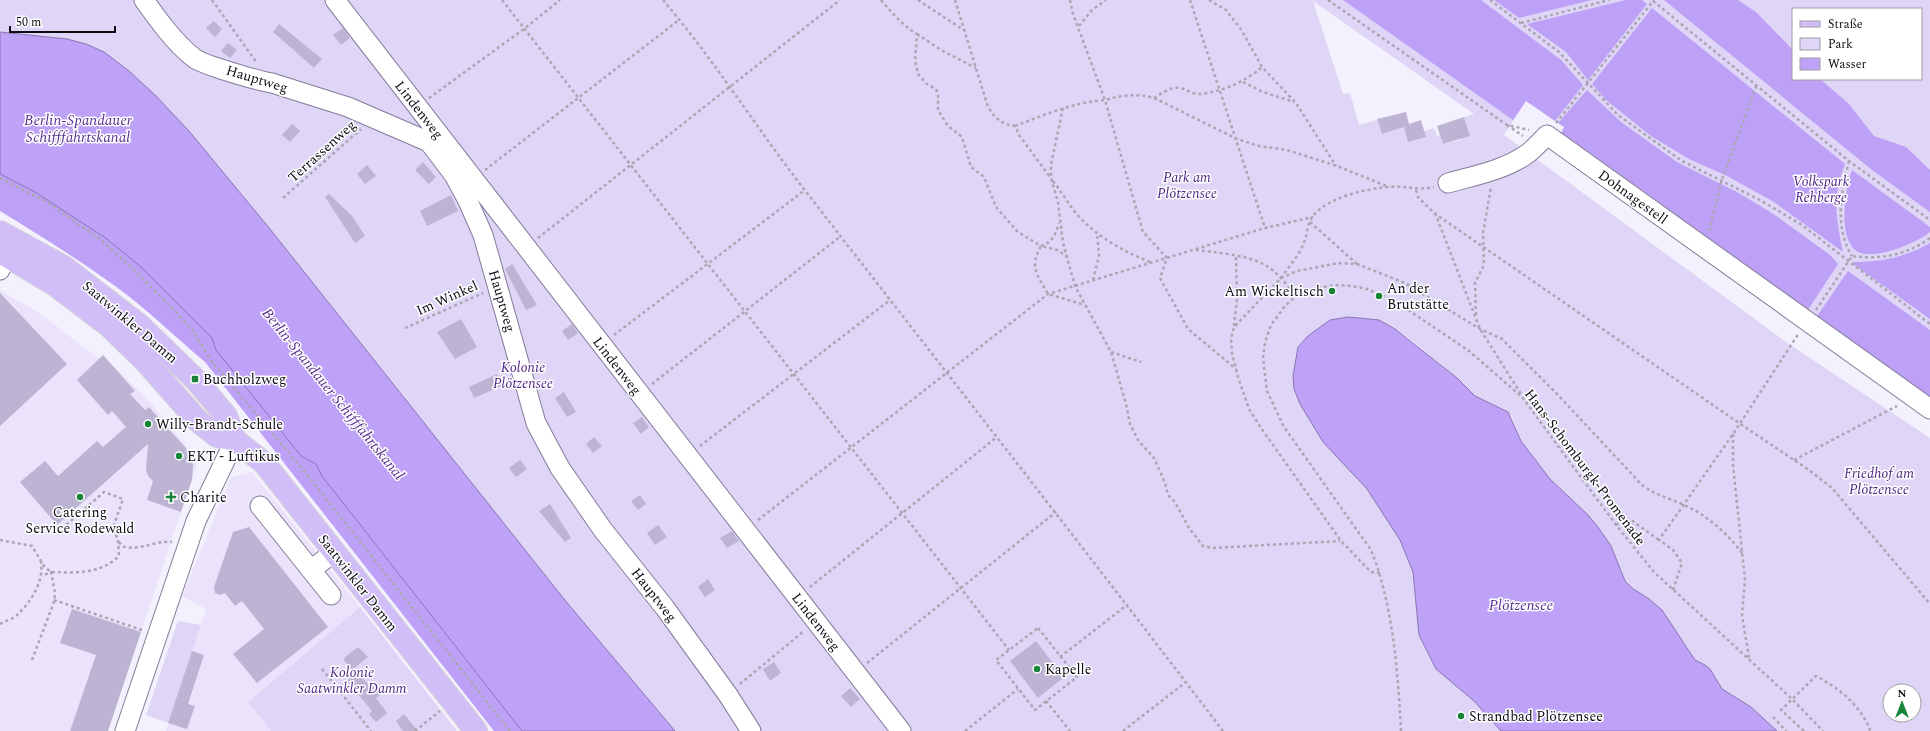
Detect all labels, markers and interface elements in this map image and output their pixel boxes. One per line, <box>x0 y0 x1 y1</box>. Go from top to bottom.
scale bar <box>10 8 115 34</box>
legend <box>1792 8 1922 80</box>
text: 50 m <box>16 13 41 32</box>
text: Straße <box>1828 15 1863 34</box>
text: Park <box>1828 35 1853 54</box>
text: Wasser <box>1828 55 1866 74</box>
street label: Hauptweg <box>223 60 291 98</box>
street label: Lindenweg <box>389 76 449 144</box>
water label: Berlin-Spandauer Schifffahrtskanal <box>24 109 133 149</box>
street label: Terrassenweg <box>283 115 361 187</box>
street label: Dohnagestell <box>1594 165 1672 229</box>
park label: Park am Plötzensee <box>1157 167 1217 204</box>
park label: Volkspark Rehberge <box>1793 171 1850 208</box>
street label: Hauptweg <box>483 267 521 335</box>
street label: Im Winkel <box>413 275 481 321</box>
street label: Saatwinkler Damm <box>78 276 182 368</box>
place label: An der Brutstätte <box>1387 278 1449 315</box>
place label: Am Wickeltisch <box>1225 281 1324 302</box>
marker: Am Wickeltisch <box>1327 286 1337 296</box>
marker: An der Brutstätte <box>1374 291 1384 301</box>
water label: Berlin-Spandauer Schifffahrtskanal <box>256 303 410 485</box>
street label: Lindenweg <box>587 332 647 400</box>
park label: Kolonie Plötzensee <box>493 357 553 394</box>
place label: Buchholzweg <box>203 369 286 390</box>
marker: Buchholzweg <box>190 374 200 384</box>
street label: Hans-Schomburgk-Promenade <box>1519 384 1651 550</box>
place label: Willy-Brandt-Schule <box>156 414 283 435</box>
marker: Willy-Brandt-Schule <box>143 419 153 429</box>
place label: EKT - Luftikus <box>187 446 280 467</box>
marker: EKT - Luftikus <box>174 451 184 461</box>
park label: Friedhof am Plötzensee <box>1844 463 1914 500</box>
place label: Charite <box>180 487 227 508</box>
marker: Charite <box>165 491 177 503</box>
marker: Catering Service Rodewald <box>75 492 85 502</box>
place label: Catering Service Rodewald <box>26 502 135 539</box>
street label: Saatwinkler Damm <box>313 530 403 636</box>
street label: Hauptweg <box>626 563 682 627</box>
street label: Lindenweg <box>786 588 846 656</box>
water label: Plötzensee <box>1489 594 1554 617</box>
place label: Kapelle <box>1045 659 1092 680</box>
park label: Kolonie Saatwinkler Damm <box>297 662 407 699</box>
marker: Kapelle <box>1032 664 1042 674</box>
north arrow <box>1882 683 1922 723</box>
text: N <box>1898 685 1907 702</box>
place label: Strandbad Plötzensee <box>1469 706 1603 727</box>
marker: Strandbad Plötzensee <box>1456 711 1466 721</box>

